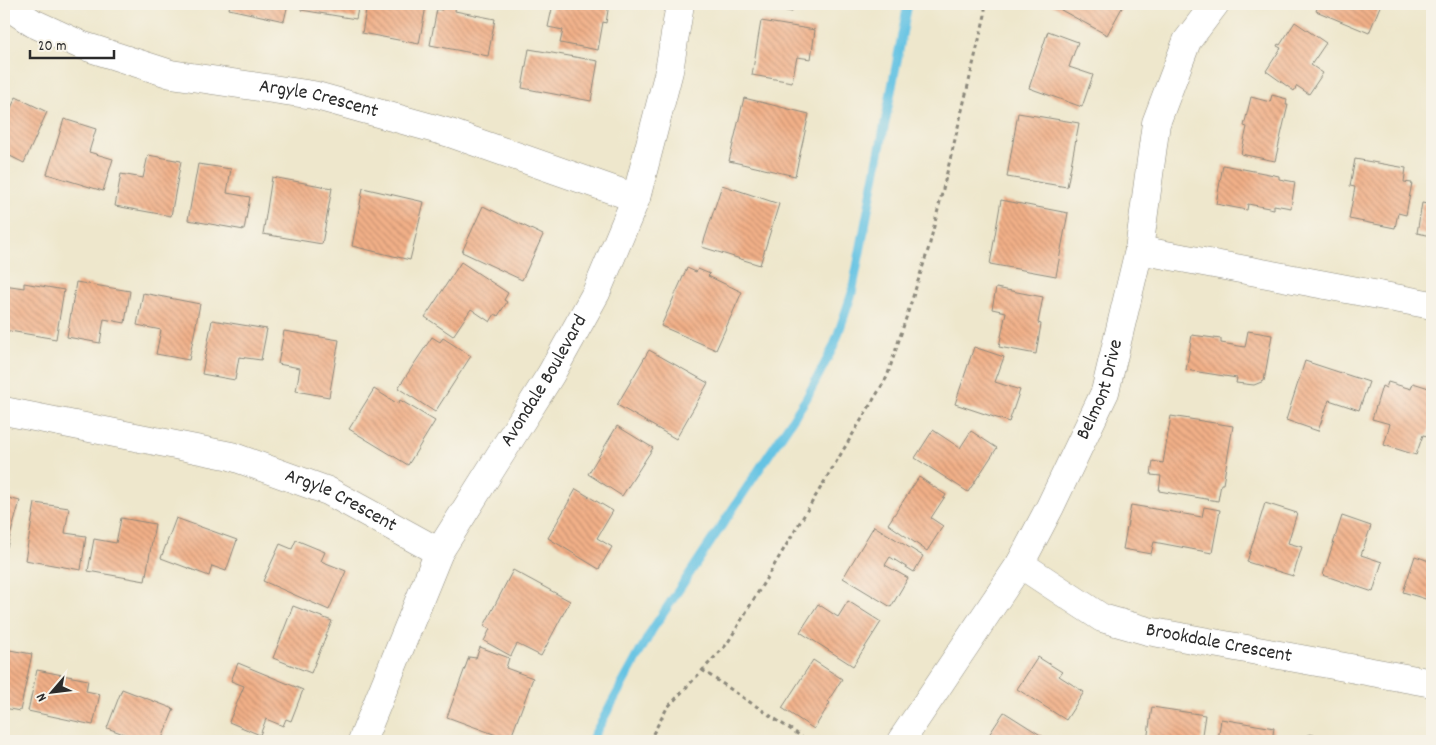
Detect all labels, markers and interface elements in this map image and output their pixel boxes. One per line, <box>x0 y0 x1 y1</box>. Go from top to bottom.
scale bar <box>30 28 114 60</box>
text: 20 m <box>38 36 66 58</box>
street label: Argyle Crescent <box>257 73 381 126</box>
street label: Avondale Boulevard <box>494 310 595 453</box>
street label: Belmont Drive <box>1070 336 1131 445</box>
street label: Argyle Crescent <box>281 462 402 540</box>
street label: Brookdale Crescent <box>1144 617 1294 671</box>
north arrow <box>28 668 78 718</box>
text: N <box>32 689 53 705</box>

